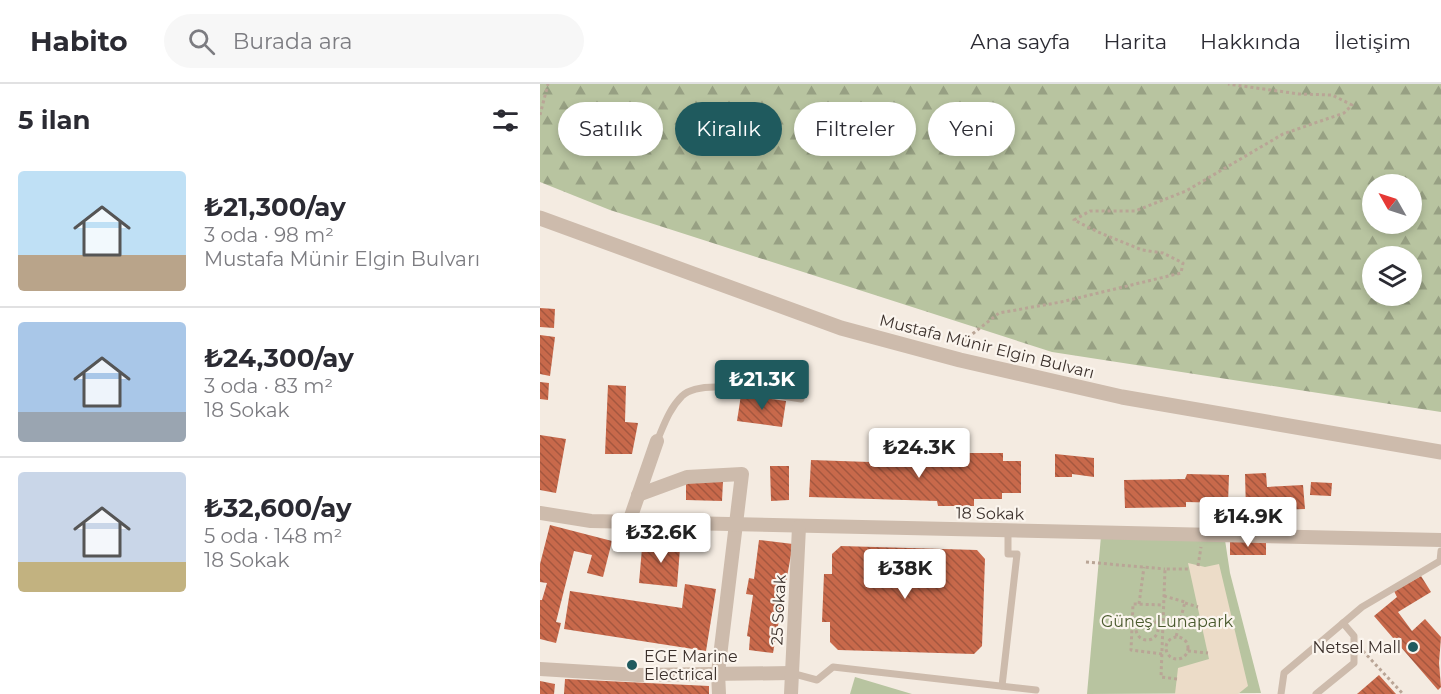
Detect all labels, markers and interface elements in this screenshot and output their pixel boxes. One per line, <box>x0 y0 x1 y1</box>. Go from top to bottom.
search box <box>164 14 584 68</box>
text: Habito <box>30 24 128 58</box>
icon: search <box>185 25 218 58</box>
text: Burada ara <box>233 28 353 55</box>
text: Ana sayfa <box>970 29 1070 54</box>
text: Harita <box>1103 29 1167 54</box>
text: Hakkında <box>1200 29 1301 54</box>
text: İletişim <box>1334 29 1411 54</box>
chip: Satılık <box>558 102 663 156</box>
chip: Kiralık <box>675 102 782 156</box>
chip: Filtreler <box>794 102 916 156</box>
chip: Yeni <box>928 102 1015 156</box>
text: 5 ilan <box>18 104 91 136</box>
icon: filters <box>489 104 522 137</box>
north arrow <box>1362 174 1422 234</box>
map controls <box>1362 174 1422 306</box>
text: ₺21,300/ay <box>204 191 346 223</box>
icon: home <box>66 195 138 267</box>
text: 3 oda · 98 m² <box>204 223 334 247</box>
button: layers <box>1362 246 1422 306</box>
text: Mustafa Münir Elgin Bulvarı <box>204 247 480 271</box>
street label: Mustafa Münir Elgin Bulvarı <box>877 311 1096 382</box>
text: ₺24,300/ay <box>204 342 354 374</box>
icon: home <box>66 346 138 418</box>
pin: ₺21.3K <box>713 360 811 411</box>
text: ₺21.3K <box>729 367 795 391</box>
text: 3 oda · 83 m² <box>204 374 333 398</box>
text: 18 Sokak <box>204 398 290 422</box>
pin: ₺24.3K <box>870 428 968 479</box>
text: ₺24.3K <box>883 435 955 459</box>
text: ₺32,600/ay <box>204 492 352 524</box>
icon: home <box>66 496 138 568</box>
pin: ₺14.9K <box>1199 497 1297 548</box>
street label: 18 Sokak <box>956 503 1025 524</box>
text: ₺14.9K <box>1213 504 1283 528</box>
pin: ₺32.6K <box>612 513 710 564</box>
text: ₺32.6K <box>626 520 696 544</box>
text: 5 oda · 148 m² <box>204 524 342 548</box>
text: 18 Sokak <box>204 548 290 572</box>
pin: ₺38K <box>869 549 941 600</box>
text: ₺38K <box>878 556 932 580</box>
street label: 25 Sokak <box>767 574 790 646</box>
park label: Güneş Lunapark <box>1101 612 1233 631</box>
place label: Netsel Mall <box>1313 638 1401 657</box>
marker: Netsel Mall <box>1406 640 1420 654</box>
place label: EGE Marine Electrical <box>644 647 738 684</box>
marker: EGE Marine Electrical <box>625 658 639 672</box>

